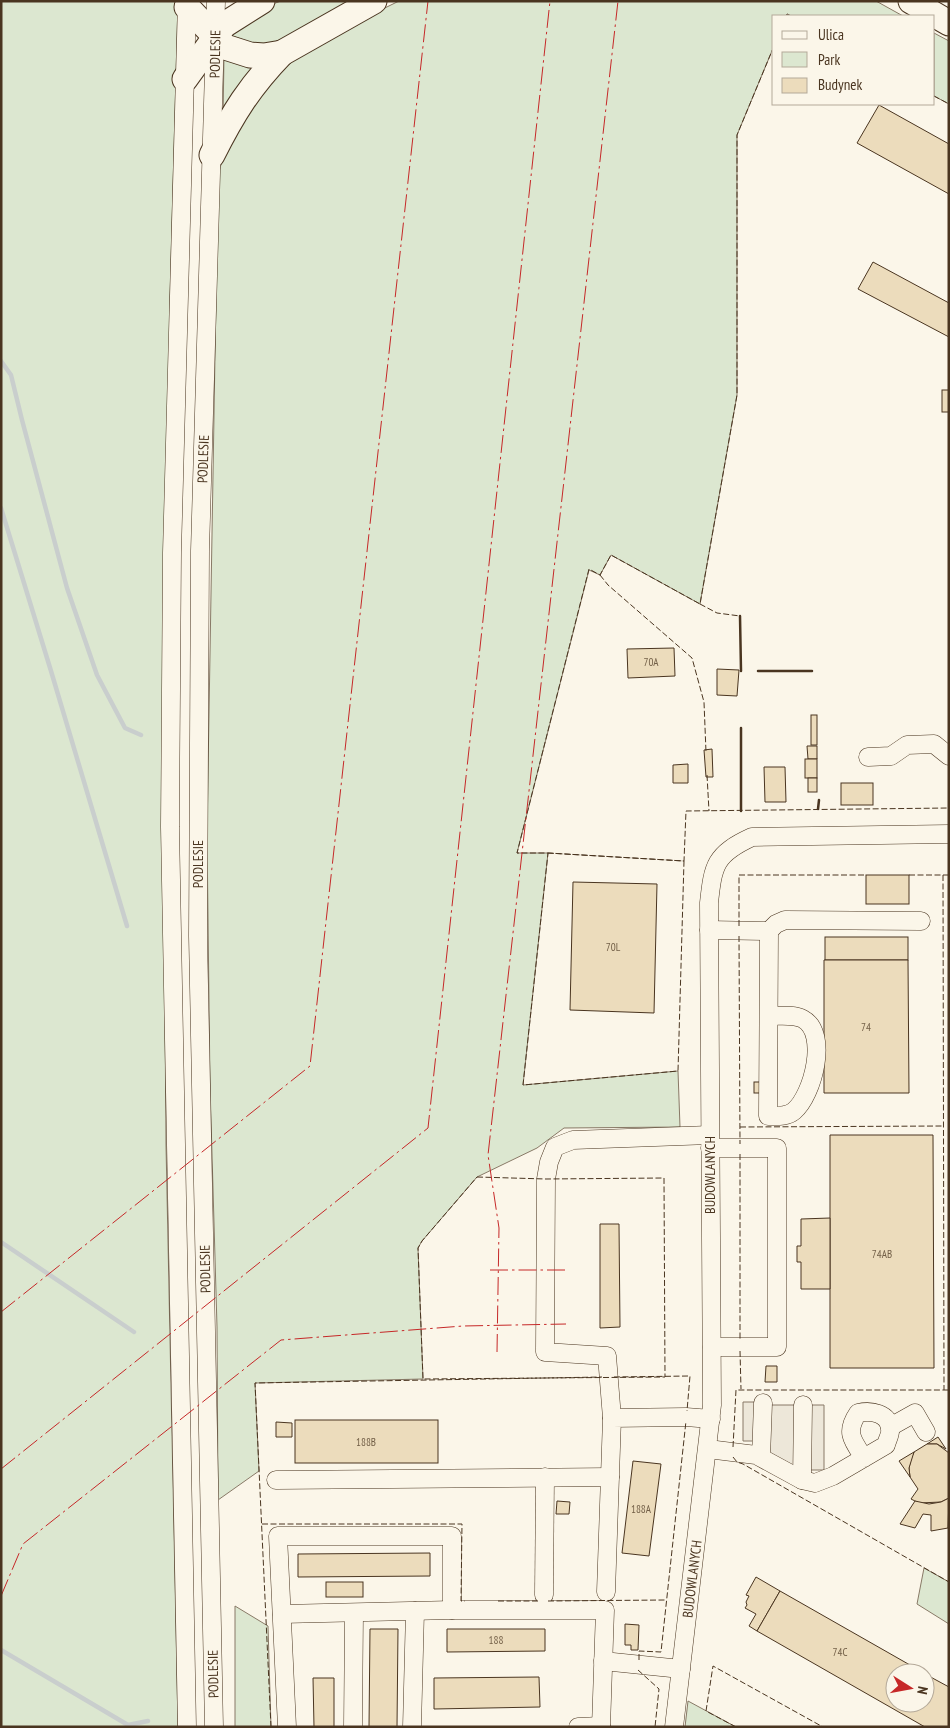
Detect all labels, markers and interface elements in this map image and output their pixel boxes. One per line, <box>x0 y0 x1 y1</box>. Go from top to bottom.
legend <box>772 15 935 105</box>
text: Ulica <box>818 25 844 44</box>
street label: PODLESIE <box>206 30 224 78</box>
text: Park <box>818 50 840 69</box>
text: Budynek <box>818 75 862 94</box>
street label: PODLESIE <box>193 435 213 483</box>
house number: 70A <box>643 655 659 669</box>
street label: PODLESIE <box>189 840 207 888</box>
house number: 70L <box>606 940 621 954</box>
house number: 74 <box>861 1020 871 1034</box>
street label: BUDOWLANYCH <box>701 1136 719 1214</box>
street label: PODLESIE <box>196 1245 214 1293</box>
house number: 74AB <box>872 1247 892 1261</box>
house number: 188B <box>356 1435 376 1449</box>
house number: 188A <box>631 1502 652 1516</box>
street label: BUDOWLANYCH <box>678 1539 706 1619</box>
house number: 188 <box>489 1633 503 1647</box>
house number: 74C <box>833 1645 847 1659</box>
street label: PODLESIE <box>204 1650 222 1698</box>
north arrow <box>885 1663 935 1713</box>
text: N <box>913 1685 932 1696</box>

